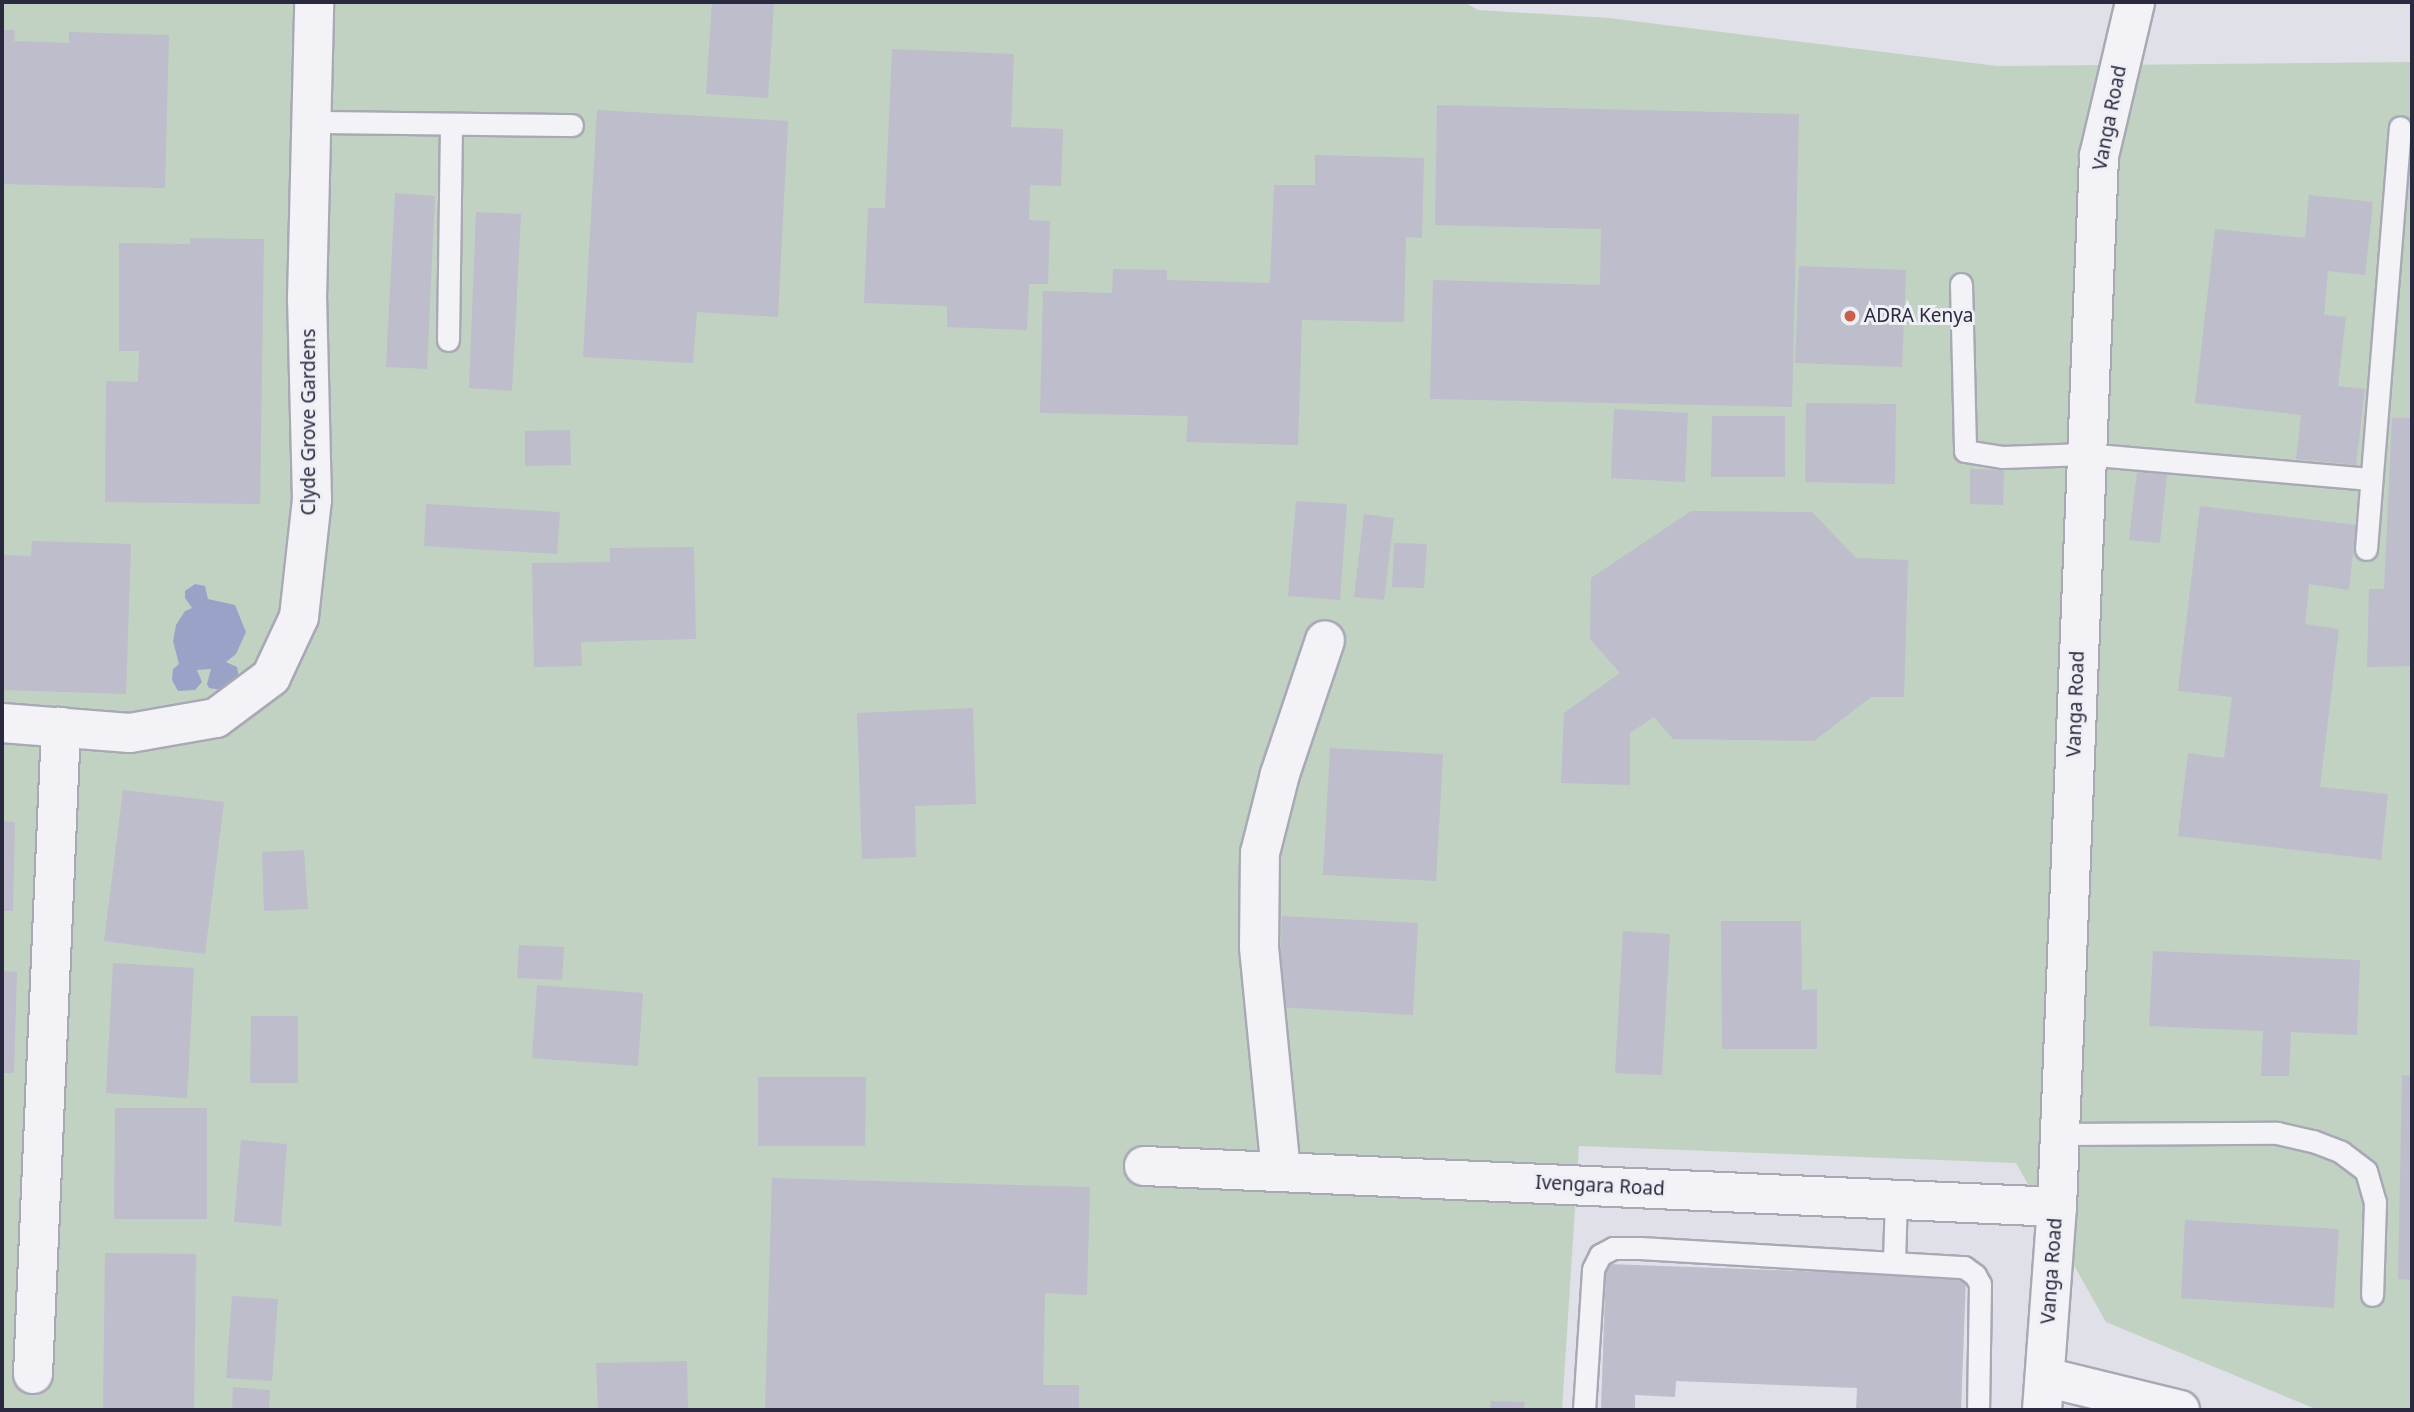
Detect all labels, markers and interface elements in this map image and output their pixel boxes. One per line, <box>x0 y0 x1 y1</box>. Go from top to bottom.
street label: Vanga Road <box>2089 64 2131 172</box>
place label: ADRA Kenya <box>1864 305 1973 327</box>
marker: ADRA Kenya <box>1842 308 1858 324</box>
street label: Clyde Grove Gardens <box>298 329 320 515</box>
street label: Vanga Road <box>2063 650 2089 758</box>
street label: Ivengara Road <box>1535 1171 1665 1201</box>
street label: Vanga Road <box>2037 1217 2067 1325</box>

